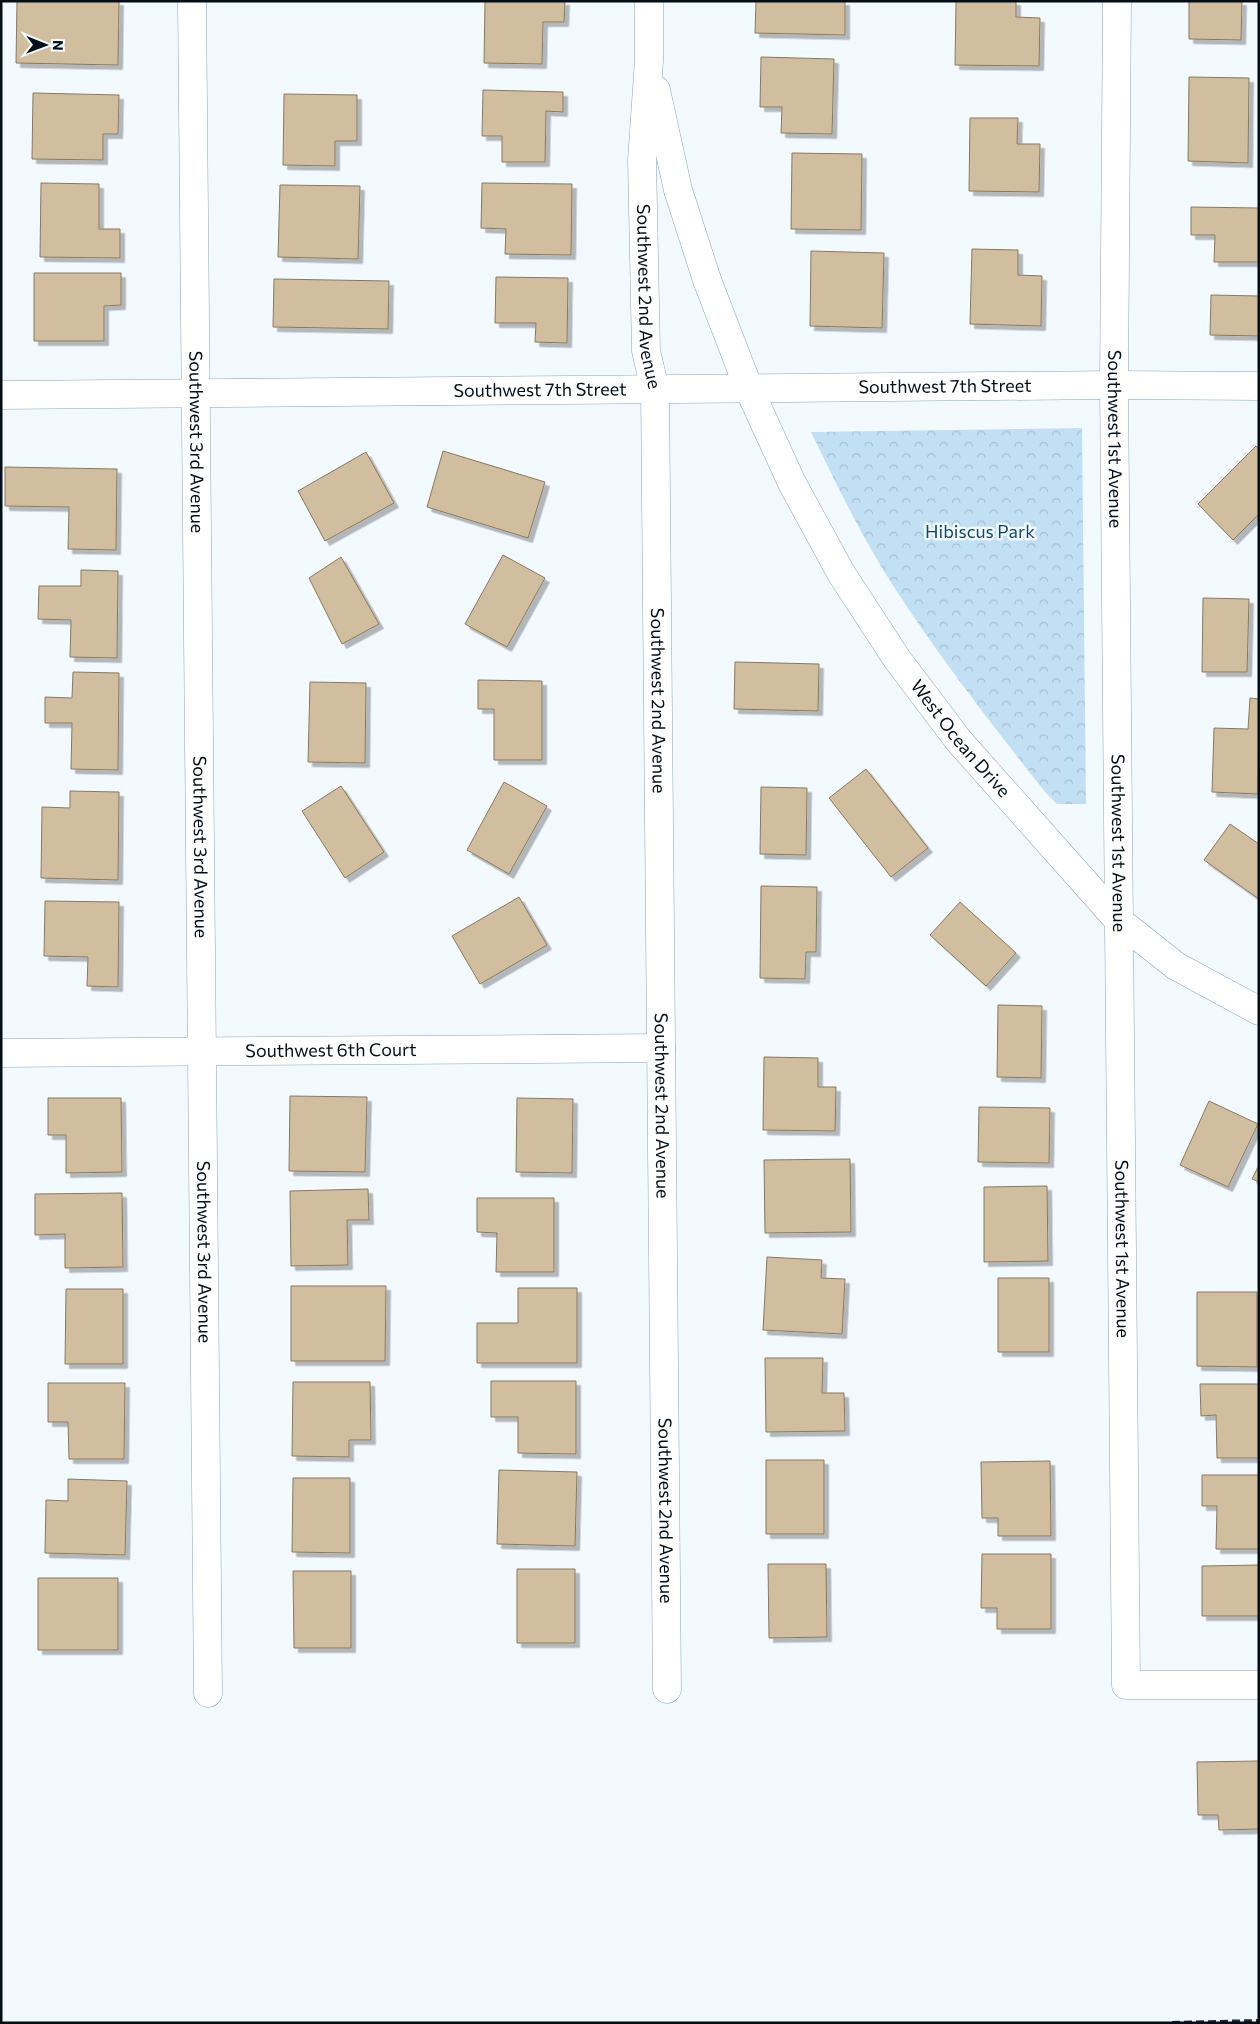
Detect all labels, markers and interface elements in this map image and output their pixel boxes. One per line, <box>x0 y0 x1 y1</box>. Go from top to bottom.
north arrow <box>20 20 70 70</box>
text: N <box>50 40 67 51</box>
street label: Southwest 2nd Avenue <box>633 204 667 391</box>
street label: Southwest 1st Avenue <box>1104 350 1127 528</box>
street label: Southwest 3rd Avenue <box>185 351 209 533</box>
street label: Southwest 7th Street <box>858 374 1032 397</box>
street label: Southwest 7th Street <box>453 377 627 401</box>
park label: Hibiscus Park <box>925 520 1035 542</box>
street label: Southwest 2nd Avenue <box>647 608 671 794</box>
street label: West Ocean Drive <box>907 675 1016 801</box>
street label: Southwest 1st Avenue <box>1107 754 1131 932</box>
street label: Southwest 3rd Avenue <box>189 756 213 938</box>
street label: Southwest 2nd Avenue <box>651 1013 674 1199</box>
street label: Southwest 6th Court <box>245 1038 417 1061</box>
street label: Southwest 1st Avenue <box>1111 1160 1135 1338</box>
street label: Southwest 3rd Avenue <box>193 1161 217 1343</box>
street label: Southwest 2nd Avenue <box>654 1418 678 1604</box>

